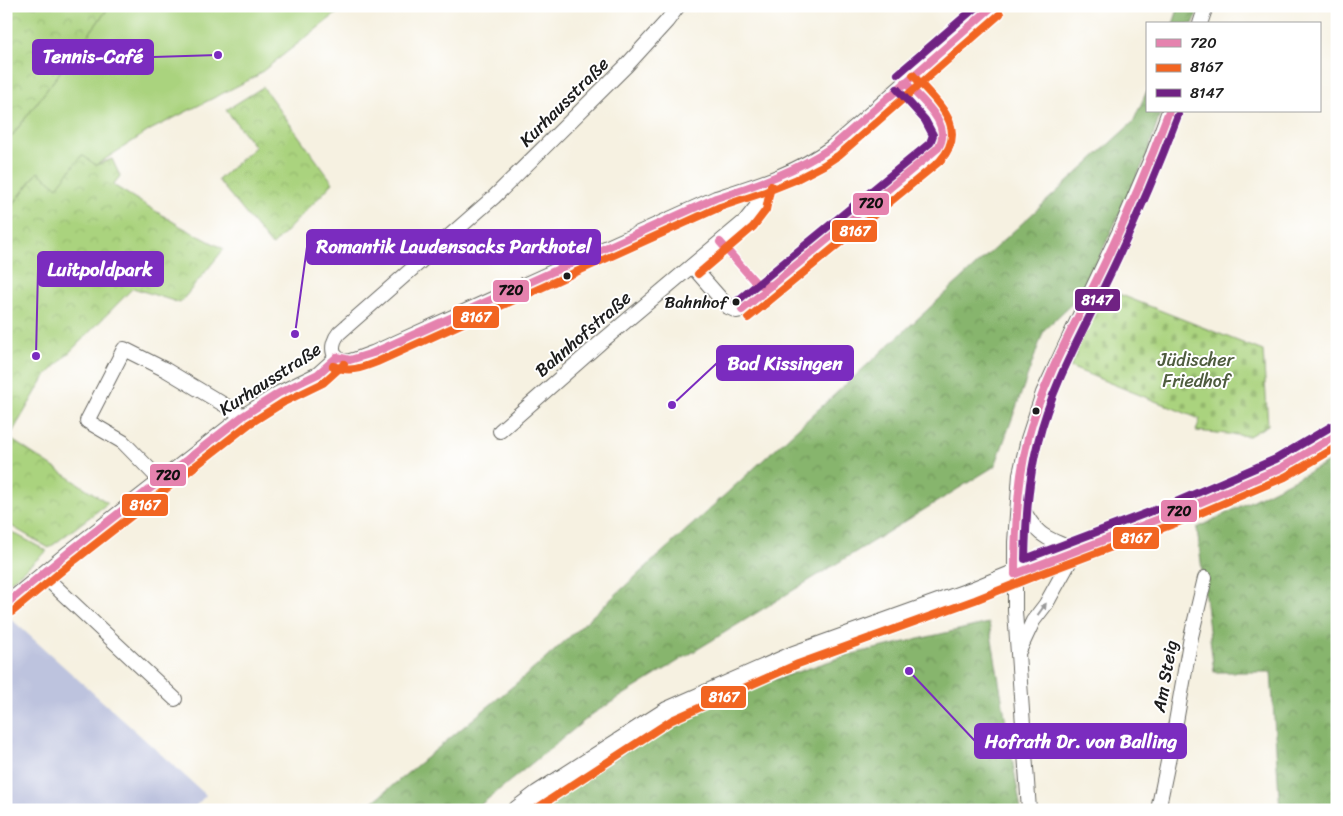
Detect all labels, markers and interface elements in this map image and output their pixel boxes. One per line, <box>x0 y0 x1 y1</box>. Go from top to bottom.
legend <box>1146 22 1320 112</box>
text: 720 <box>1190 30 1217 56</box>
callout: Tennis-Café <box>33 40 153 74</box>
text: Tennis-Café <box>43 40 143 73</box>
street label: Kurhausstraße <box>511 49 617 155</box>
text: 8167 <box>1190 54 1224 80</box>
text: 8147 <box>1190 80 1225 106</box>
text: 720 <box>859 191 884 216</box>
line badge: 720 <box>852 192 890 216</box>
line badge: 8167 <box>831 219 878 243</box>
text: 8167 <box>839 219 871 244</box>
callout: Romantik Laudensacks Parkhotel <box>307 230 600 264</box>
text: Romantik Laudensacks Parkhotel <box>316 230 592 263</box>
callout: Luitpoldpark <box>38 252 163 286</box>
text: Luitpoldpark <box>48 253 153 286</box>
unlabelled marker <box>562 271 572 281</box>
text: 720 <box>499 278 524 303</box>
line badge: 720 <box>492 279 530 303</box>
street label: Bahnhofstraße <box>527 283 639 385</box>
place label: Bahnhof <box>665 287 729 317</box>
line badge: 8147 <box>1074 288 1121 312</box>
text: 8147 <box>1080 288 1114 313</box>
marker: Bahnhof <box>731 297 741 307</box>
line badge: 8167 <box>452 305 500 329</box>
text: 8167 <box>460 305 492 330</box>
street label: Kurhausstraße <box>212 334 328 424</box>
park label: Jüdischer Friedhof <box>1157 344 1236 397</box>
callout: Bad Kissingen <box>717 346 853 380</box>
text: Bad Kissingen <box>728 347 843 380</box>
unlabelled marker <box>1031 406 1041 416</box>
line badge: 720 <box>149 463 187 487</box>
text: 720 <box>156 463 181 488</box>
line badge: 8167 <box>121 493 169 517</box>
text: 8167 <box>129 493 161 518</box>
line badge: 720 <box>1160 499 1198 523</box>
text: 720 <box>1167 499 1192 524</box>
line badge: 8167 <box>1112 526 1160 550</box>
text: 8167 <box>1120 526 1152 551</box>
one-way arrow <box>1037 602 1047 616</box>
street label: Am Steig <box>1143 637 1187 716</box>
line badge: 8167 <box>700 685 747 709</box>
text: 8167 <box>708 685 740 710</box>
callout: Hofrath Dr. von Balling <box>975 724 1186 758</box>
text: Hofrath Dr. von Balling <box>984 725 1178 758</box>

